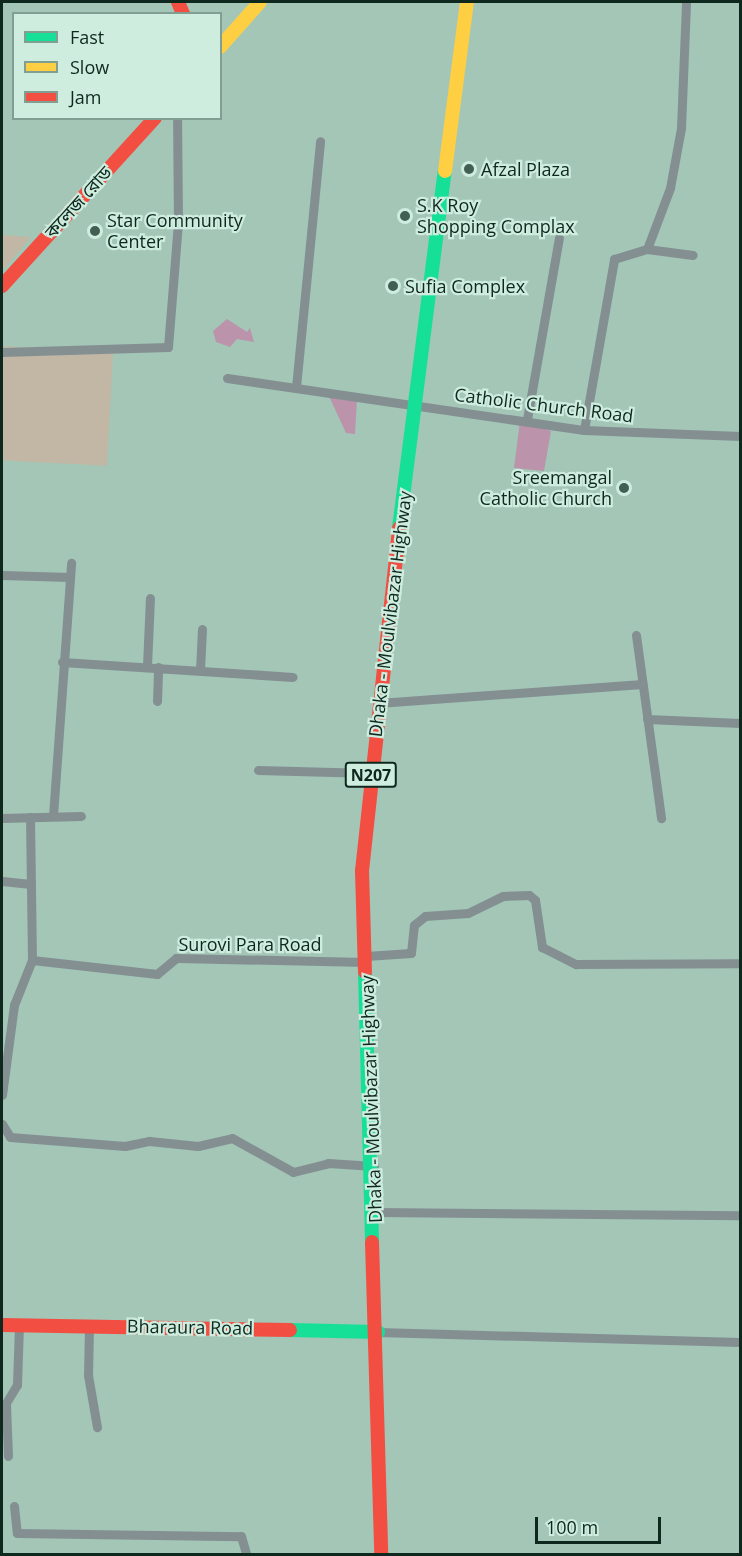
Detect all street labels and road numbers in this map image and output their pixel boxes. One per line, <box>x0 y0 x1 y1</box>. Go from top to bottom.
street label: কলেজ রোড <box>40 162 116 242</box>
street label: Catholic Church Road <box>453 383 635 427</box>
street label: Dhaka - Moulvibazar Highway <box>364 490 416 738</box>
road number: N207 <box>344 762 398 788</box>
street label: Surovi Para Road <box>178 933 322 955</box>
street label: Dhaka - Moulvibazar Highway <box>356 975 386 1223</box>
street label: Bharaura Road <box>127 1315 253 1339</box>

